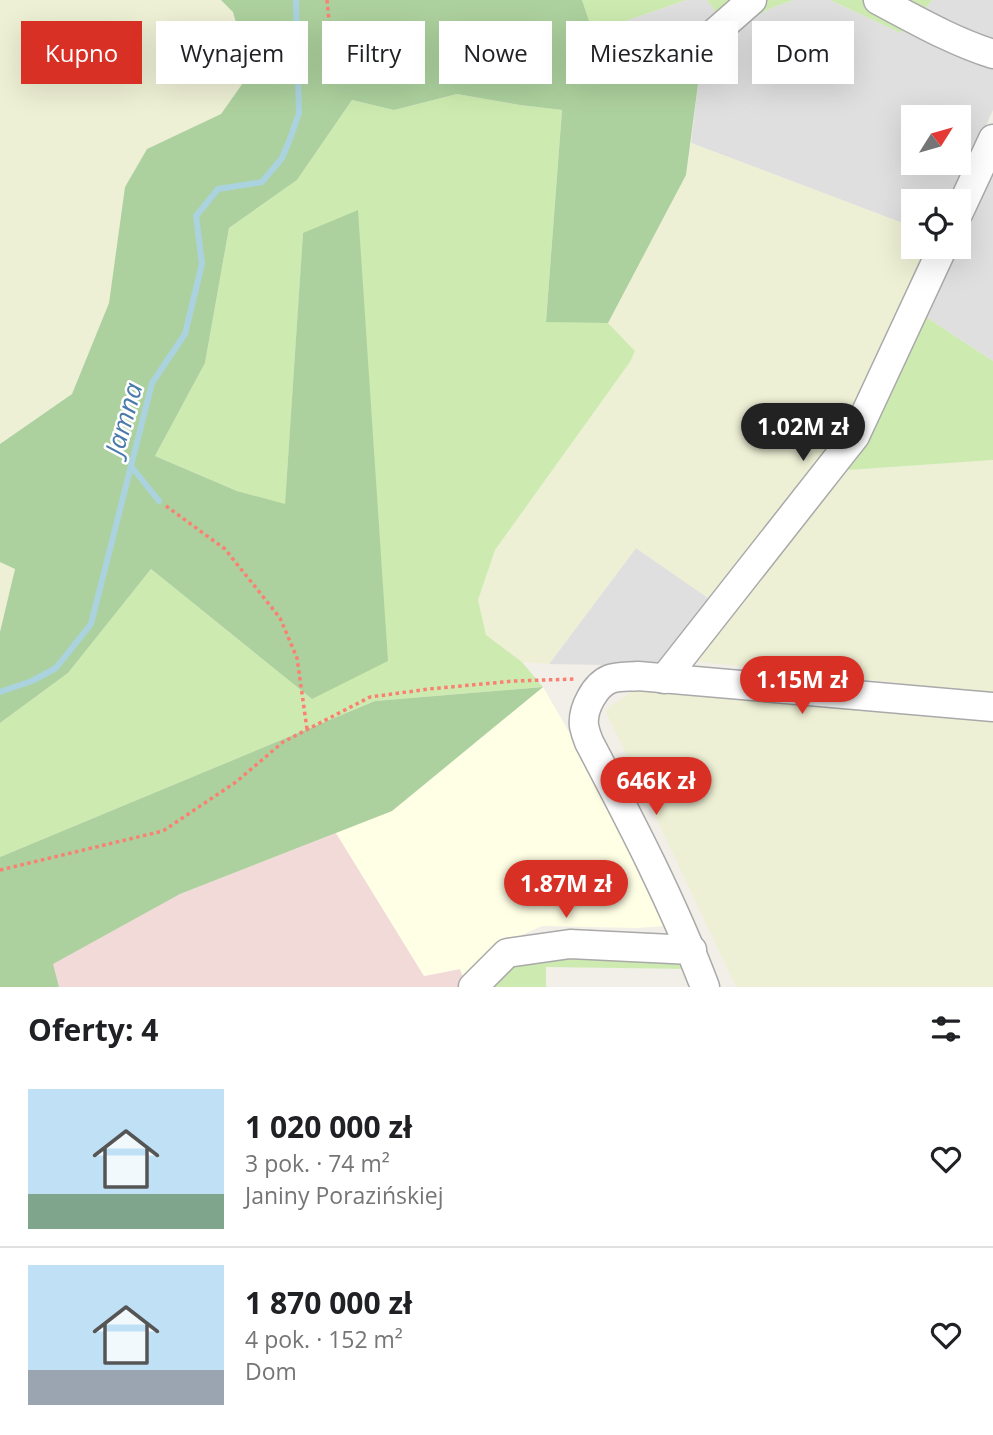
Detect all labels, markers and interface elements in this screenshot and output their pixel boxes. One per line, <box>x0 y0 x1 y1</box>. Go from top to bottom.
chip: Kupno <box>21 21 142 84</box>
chip: Wynajem <box>156 21 308 84</box>
chip: Filtry <box>322 21 425 84</box>
chip: Nowe <box>439 21 552 84</box>
chip: Mieszkanie <box>566 21 738 84</box>
chip: Dom <box>752 21 854 84</box>
north arrow <box>901 105 971 175</box>
map controls <box>901 105 971 259</box>
button: locate <box>901 189 971 259</box>
water label: Jamna <box>94 378 151 464</box>
pin: 1.02M zł <box>731 404 875 463</box>
text: 1.02M zł <box>757 410 849 442</box>
pin: 1.15M zł <box>730 656 874 716</box>
text: 1.15M zł <box>756 663 848 695</box>
pin: 646K zł <box>591 758 721 817</box>
text: 646K zł <box>617 764 695 796</box>
pin: 1.87M zł <box>494 860 638 920</box>
text: 1.87M zł <box>520 867 612 899</box>
text: Oferty: 4 <box>28 1009 158 1050</box>
icon: filters <box>927 1010 965 1048</box>
text: 1 020 000 zł <box>245 1106 412 1147</box>
icon: home <box>84 1117 168 1201</box>
icon: heart <box>927 1140 965 1178</box>
text: 3 pok. · 74 m² <box>245 1147 390 1179</box>
text: Janiny Porazińskiej <box>245 1179 444 1211</box>
text: 1 870 000 zł <box>245 1282 412 1323</box>
icon: home <box>84 1293 168 1377</box>
icon: heart <box>927 1316 965 1354</box>
text: 4 pok. · 152 m² <box>245 1323 403 1355</box>
text: Dom <box>245 1355 297 1387</box>

